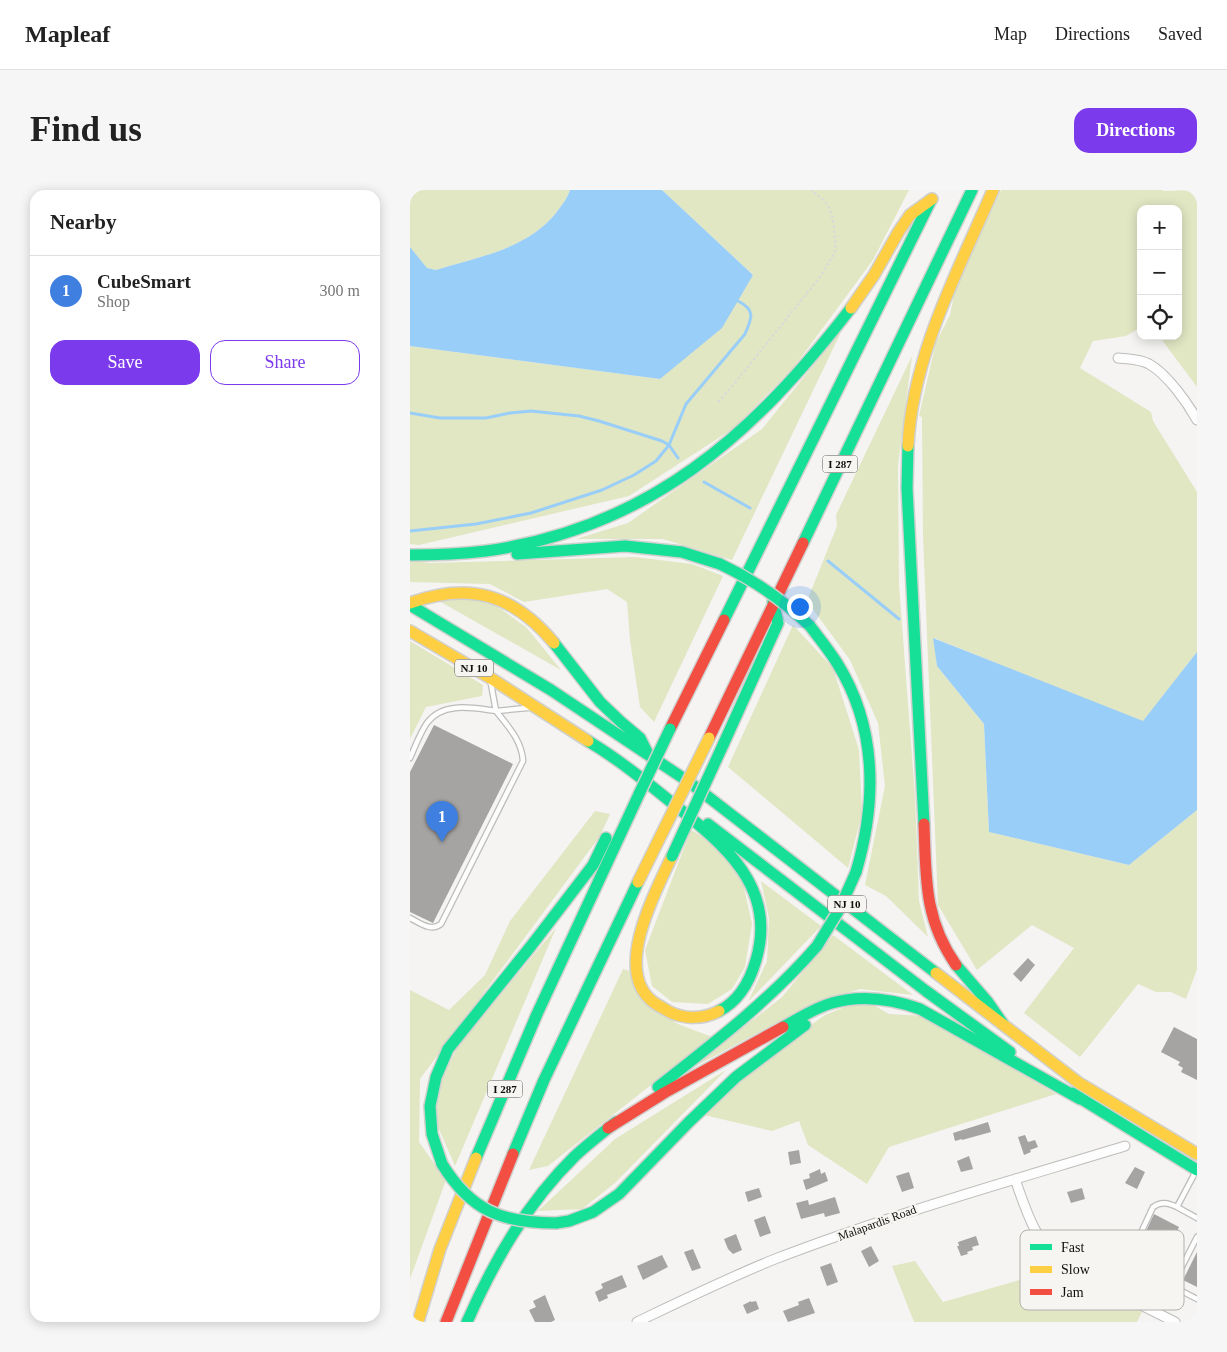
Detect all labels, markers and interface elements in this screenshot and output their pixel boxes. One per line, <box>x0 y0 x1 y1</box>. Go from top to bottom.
text: Mapleaf <box>25 21 110 47</box>
text: Map <box>994 24 1027 44</box>
text: Directions <box>1055 24 1130 44</box>
text: Saved <box>1158 24 1202 44</box>
button: Directions <box>1074 108 1197 153</box>
text: Find us <box>30 110 142 149</box>
map controls <box>1137 205 1182 340</box>
button: + <box>1137 205 1182 250</box>
text: Nearby <box>50 210 117 234</box>
button: − <box>1137 250 1182 295</box>
text: CubeSmart <box>97 271 191 292</box>
text: 1 <box>62 282 70 299</box>
text: 300 m <box>320 282 360 299</box>
text: Shop <box>97 293 130 310</box>
button: locate <box>1137 295 1182 340</box>
button: Save <box>50 340 200 385</box>
button: Share <box>210 340 360 385</box>
road number: I 287 <box>822 456 858 472</box>
your location <box>787 594 813 620</box>
road number: NJ 10 <box>455 659 493 676</box>
pin: 1 <box>426 801 458 842</box>
road number: NJ 10 <box>828 896 866 912</box>
road number: I 287 <box>488 1081 522 1098</box>
street label: Malapardis Road <box>836 1202 918 1244</box>
legend <box>1020 1230 1184 1310</box>
text: Fast <box>1061 1240 1084 1255</box>
text: Slow <box>1061 1262 1091 1277</box>
text: Jam <box>1061 1285 1084 1300</box>

